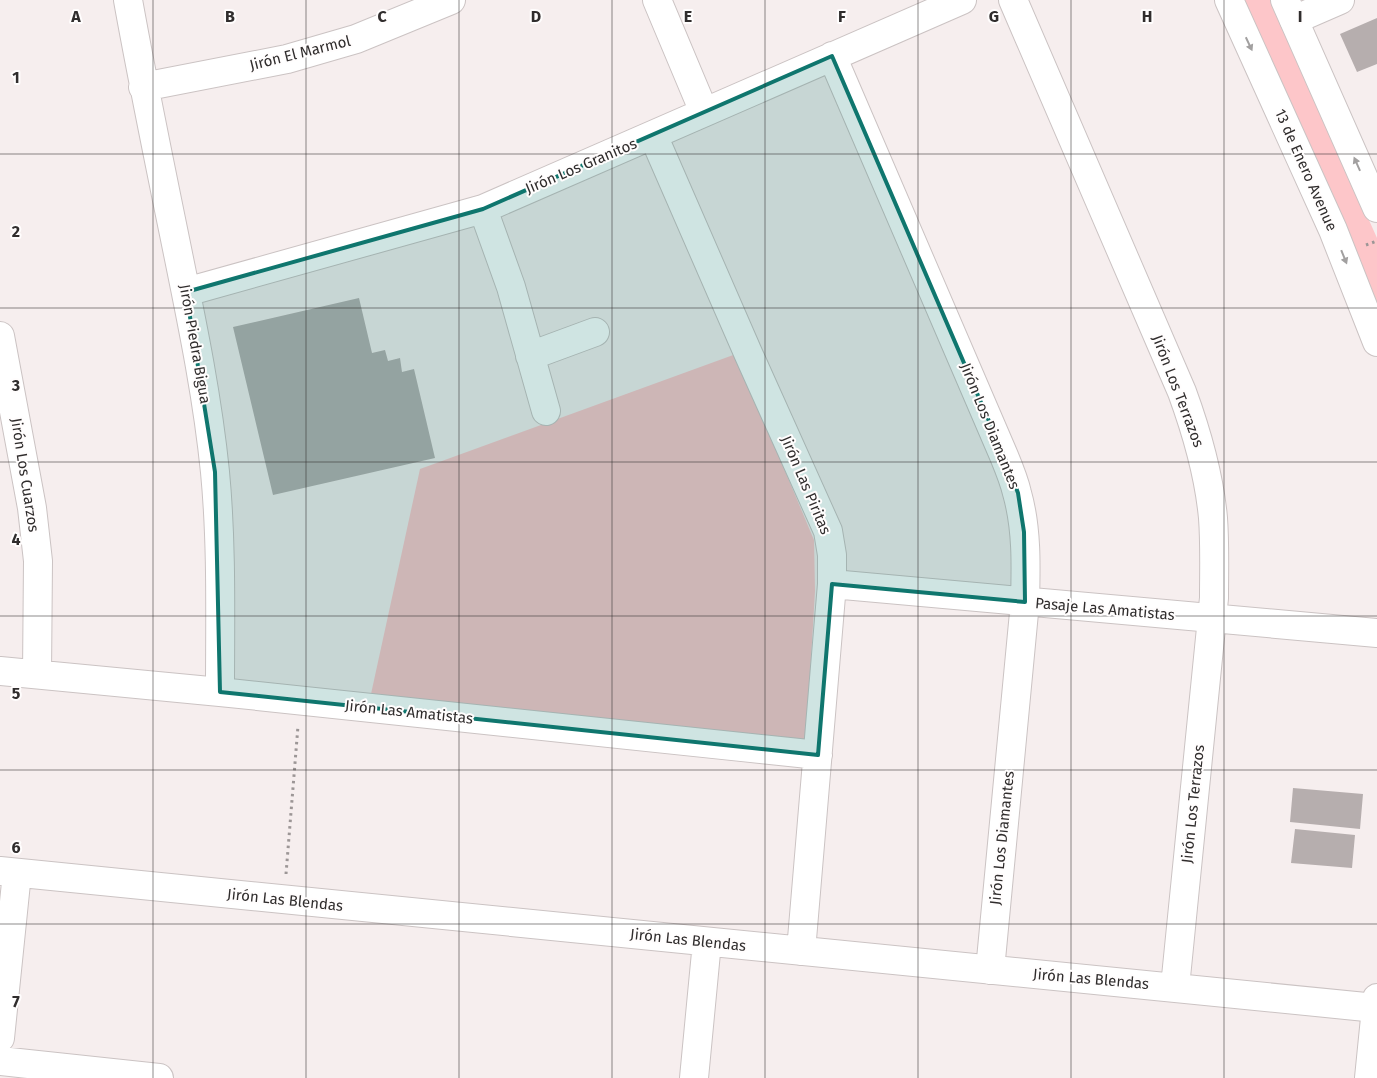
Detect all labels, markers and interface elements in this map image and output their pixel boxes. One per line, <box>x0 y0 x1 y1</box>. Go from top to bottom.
text: A <box>70 7 81 26</box>
text: B <box>225 7 235 26</box>
text: C <box>377 7 387 26</box>
text: D <box>531 7 541 26</box>
text: E <box>684 7 692 26</box>
text: F <box>838 7 846 26</box>
text: G <box>989 7 999 26</box>
text: H <box>1142 7 1152 26</box>
text: I <box>1298 7 1302 26</box>
street label: Jirón El Marmol <box>248 32 353 74</box>
one-way arrow <box>1246 37 1254 51</box>
text: 1 <box>12 68 20 87</box>
street label: 13 de Enero Avenue <box>1271 106 1341 234</box>
street label: Jirón Los Granitos <box>523 134 639 198</box>
one-way arrow <box>1353 157 1361 171</box>
text: 2 <box>12 222 20 241</box>
one-way arrow <box>1340 250 1348 264</box>
street label: Jirón Piedra Bigua <box>176 283 214 405</box>
street label: Jirón Los Terrazos <box>1148 332 1208 450</box>
street label: Jirón Los Diamantes <box>956 360 1024 492</box>
text: 3 <box>11 376 20 395</box>
street label: Jirón Los Cuarzos <box>7 417 43 533</box>
street label: Jirón Las Piritas <box>777 433 835 537</box>
text: 4 <box>11 530 21 549</box>
street label: Pasaje Las Amatistas <box>1034 594 1176 624</box>
text: 5 <box>12 684 21 703</box>
street label: Jirón Las Amatistas <box>344 696 474 728</box>
street label: Jirón Los Terrazos <box>1178 744 1208 864</box>
street label: Jirón Los Diamantes <box>986 770 1018 906</box>
text: 6 <box>11 838 21 857</box>
street label: Jirón Las Blendas <box>226 885 344 915</box>
street label: Jirón Las Blendas <box>629 925 747 955</box>
street label: Jirón Las Blendas <box>1032 965 1150 993</box>
text: 7 <box>12 992 20 1011</box>

